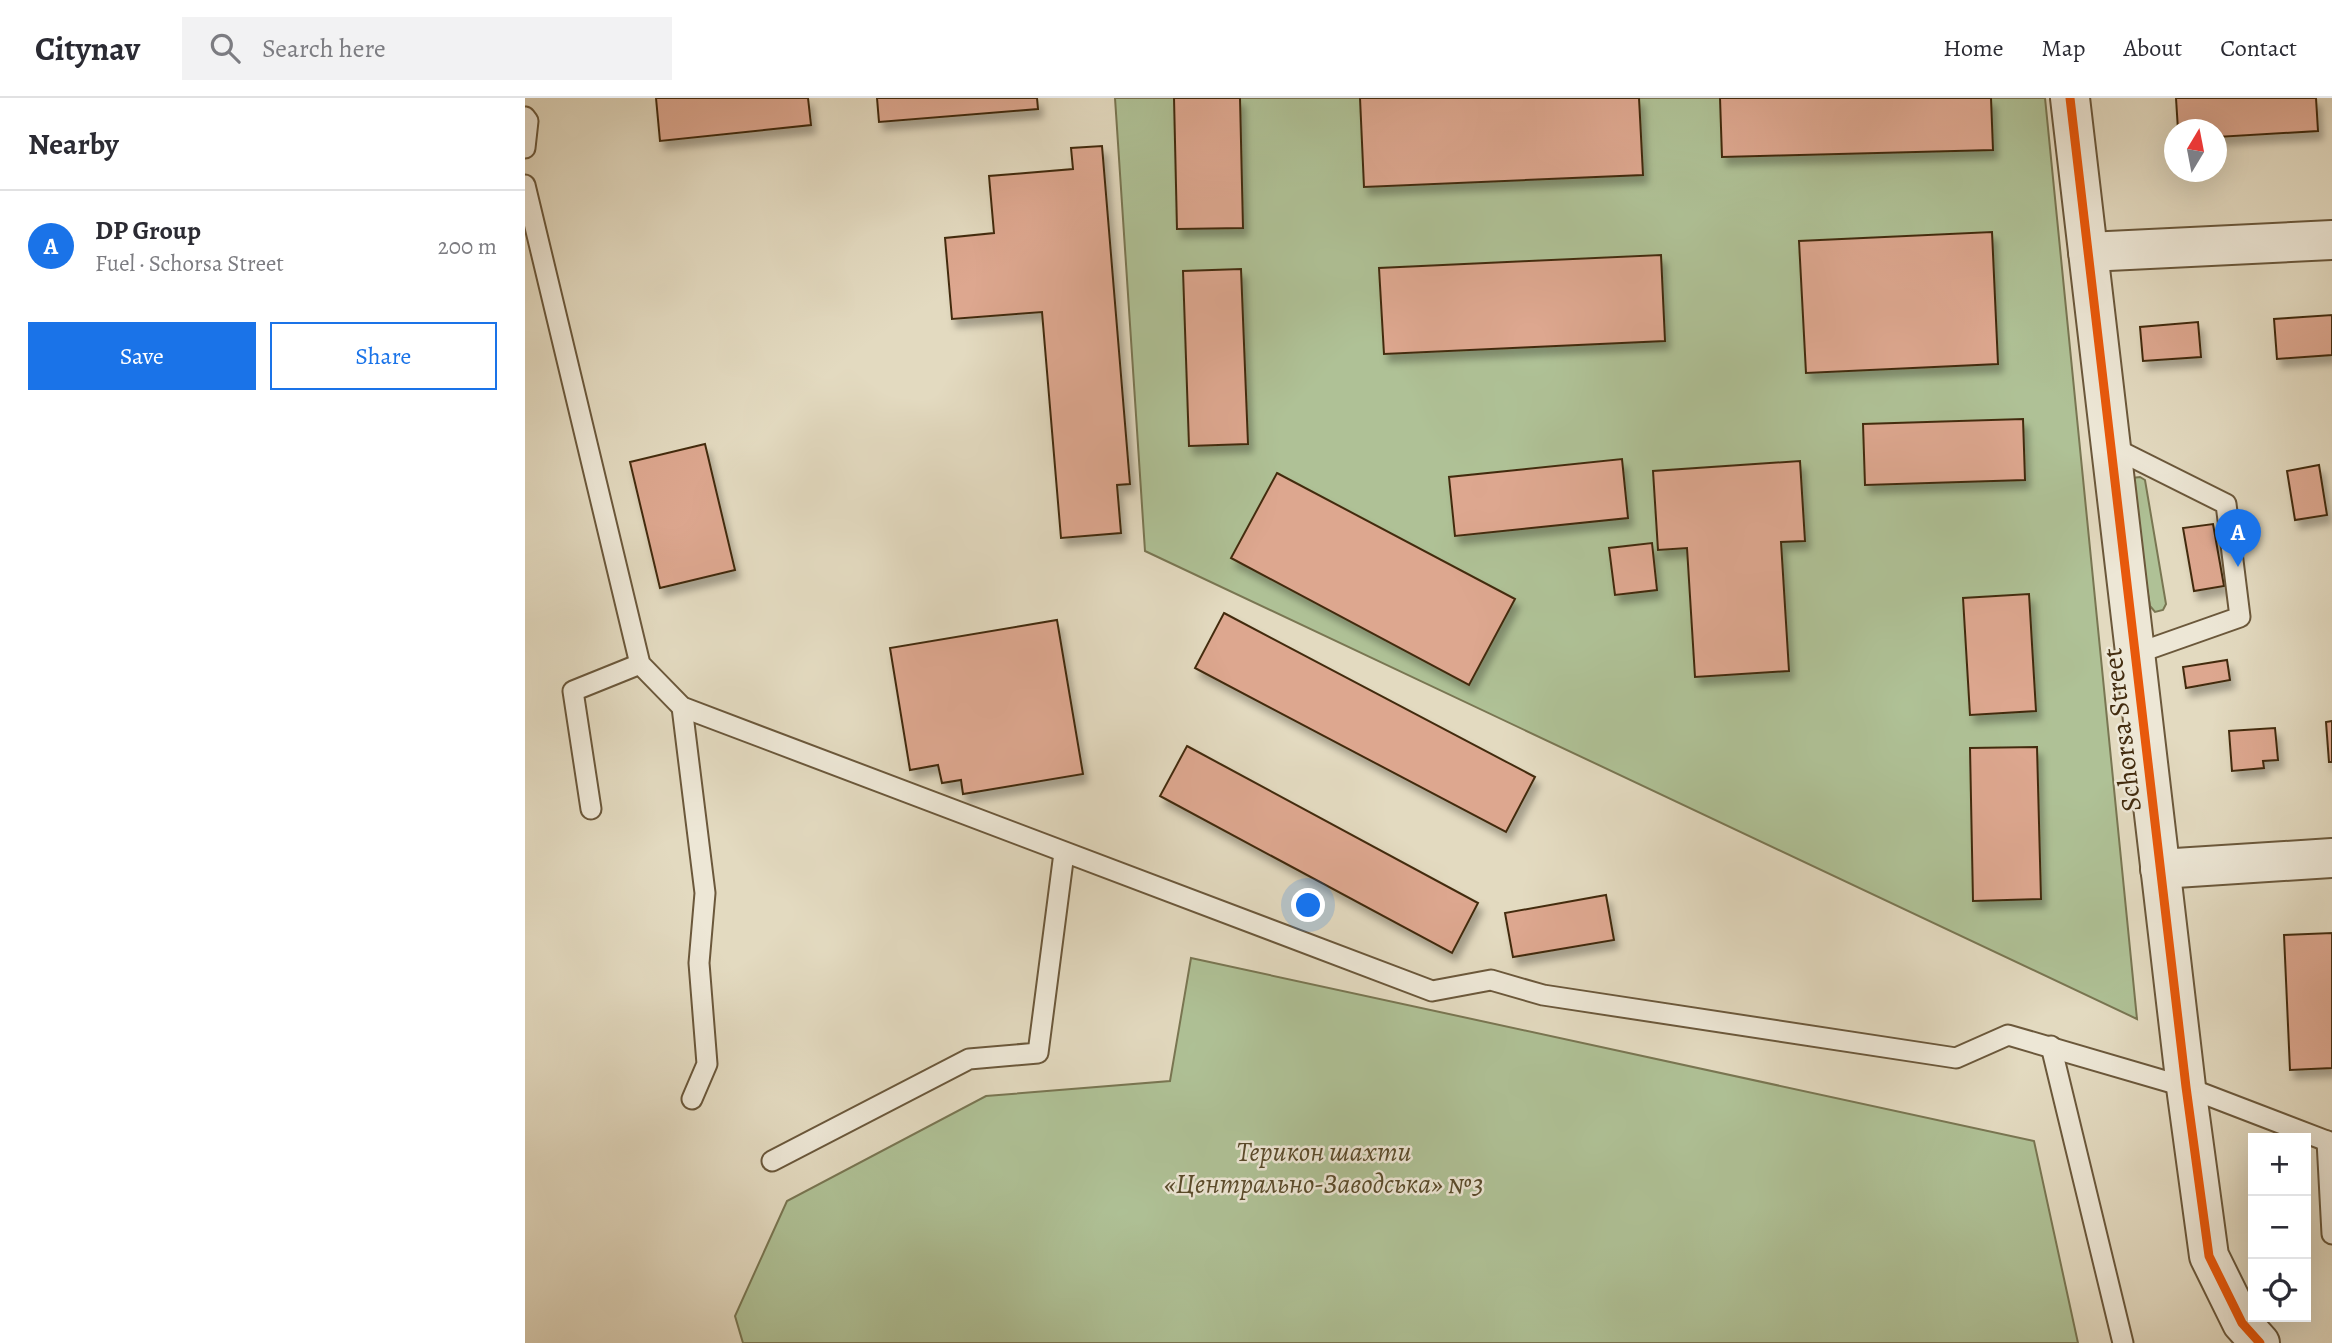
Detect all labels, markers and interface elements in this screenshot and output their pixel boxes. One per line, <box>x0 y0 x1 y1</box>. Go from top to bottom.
search box <box>182 17 672 80</box>
text: Citynav <box>35 26 140 71</box>
icon: search <box>206 29 244 67</box>
text: Search here <box>262 31 386 66</box>
text: Home <box>1943 32 2004 64</box>
text: Map <box>2042 32 2086 64</box>
text: About <box>2124 32 2182 64</box>
text: Contact <box>2220 32 2297 64</box>
north arrow <box>2164 119 2227 182</box>
text: Nearby <box>28 124 119 164</box>
text: DP Group <box>95 213 201 248</box>
text: A <box>44 231 58 262</box>
text: 200 m <box>438 231 497 262</box>
text: Fuel · Schorsa Street <box>95 248 284 279</box>
button: Save <box>28 322 256 390</box>
button: Share <box>270 322 497 390</box>
pin: A <box>2215 509 2261 567</box>
street label: Schorsa Street <box>2093 646 2151 814</box>
your location <box>1291 888 1325 922</box>
park label: Терикон шахти «Центрально-Заводська» №3 <box>1164 1133 1484 1203</box>
map controls <box>2248 1133 2311 1322</box>
button: + <box>2248 1133 2311 1196</box>
button: − <box>2248 1196 2311 1259</box>
button: locate <box>2248 1259 2311 1322</box>

